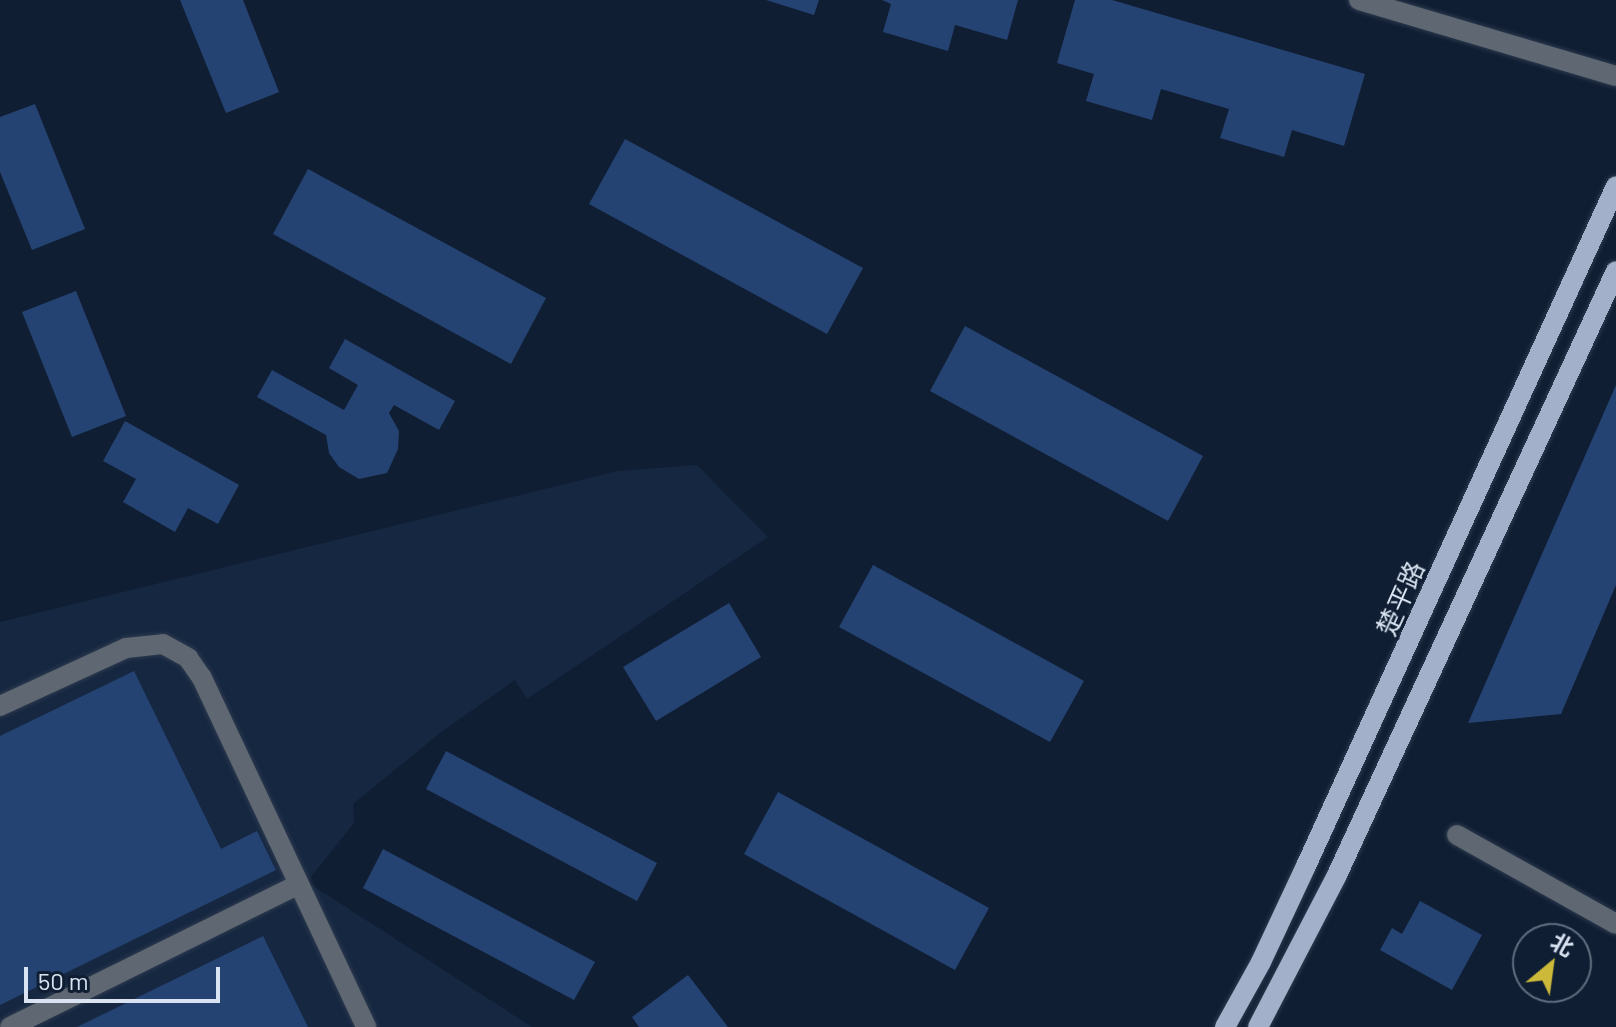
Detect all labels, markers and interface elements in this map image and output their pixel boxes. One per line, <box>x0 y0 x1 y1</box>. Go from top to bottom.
street label: 楚平路 <box>1370 556 1430 640</box>
north arrow <box>1512 923 1592 1003</box>
text: 北 <box>1547 927 1579 960</box>
scale bar <box>28 951 224 1001</box>
text: 50 m <box>38 966 89 995</box>

